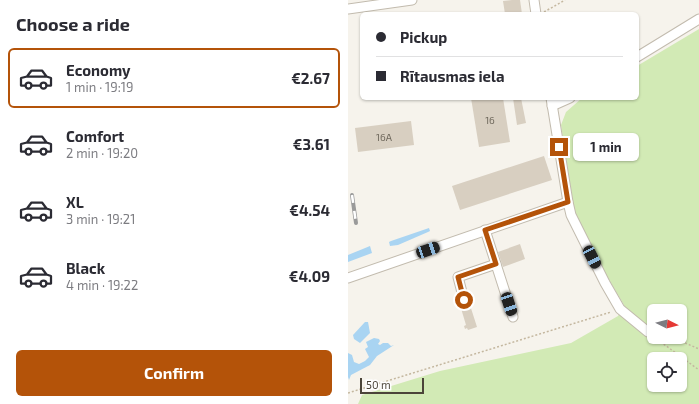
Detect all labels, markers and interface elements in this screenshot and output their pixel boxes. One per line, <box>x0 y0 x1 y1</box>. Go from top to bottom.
text: Choose a ride <box>16 13 130 35</box>
text: Pickup <box>400 28 447 46</box>
icon: car <box>18 60 54 96</box>
text: Economy <box>66 61 131 79</box>
text: Rītausmas iela <box>400 67 504 85</box>
text: €2.67 <box>291 69 330 87</box>
text: 1 min · 19:19 <box>66 79 133 95</box>
house number: 16 <box>485 114 495 126</box>
icon: car <box>18 126 54 162</box>
text: Comfort <box>66 127 124 145</box>
house number: 16A <box>376 131 393 143</box>
callout: 1 min <box>573 133 639 161</box>
text: €3.61 <box>293 135 330 153</box>
route end <box>550 138 568 156</box>
text: 1 min <box>590 139 622 155</box>
text: 2 min · 19:20 <box>66 145 138 161</box>
icon: car <box>18 192 54 228</box>
text: XL <box>66 193 84 211</box>
text: €4.54 <box>289 201 330 219</box>
text: 3 min · 19:21 <box>66 211 135 227</box>
car <box>415 240 441 260</box>
car <box>581 244 603 270</box>
icon: car <box>18 258 54 294</box>
text: Black <box>66 259 105 277</box>
text: €4.09 <box>289 267 330 285</box>
text: 4 min · 19:22 <box>66 277 138 293</box>
route start <box>455 291 473 309</box>
car <box>500 291 518 317</box>
north arrow <box>647 304 687 344</box>
map controls <box>647 304 687 392</box>
button: Confirm <box>16 350 332 396</box>
button: locate <box>647 352 687 392</box>
scale bar <box>360 376 424 395</box>
text: 50 m <box>366 378 391 391</box>

